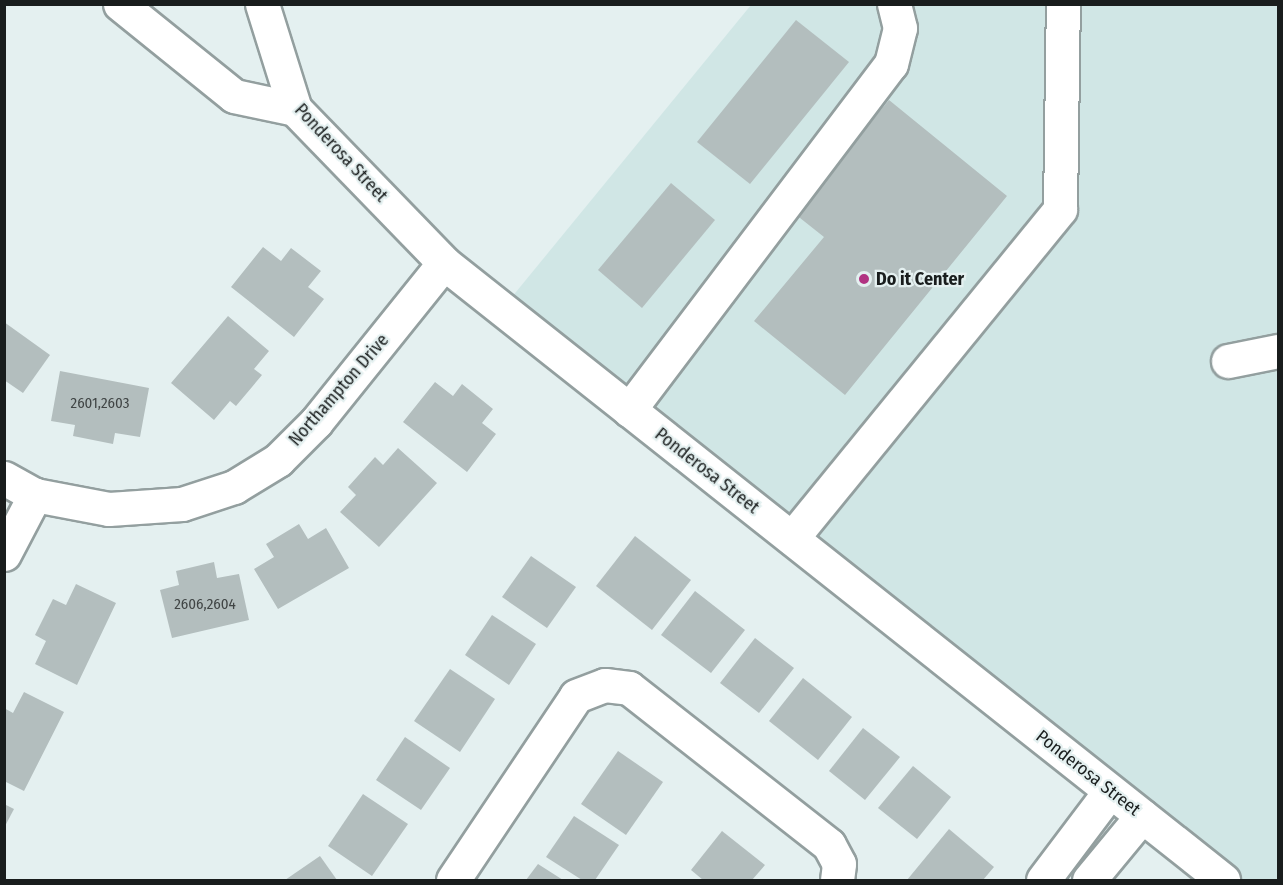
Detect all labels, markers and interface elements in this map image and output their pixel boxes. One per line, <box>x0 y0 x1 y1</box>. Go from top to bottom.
street label: Ponderosa Street <box>290 99 392 207</box>
place label: Do it Center <box>876 268 964 290</box>
marker: Do it Center <box>857 272 871 286</box>
street label: Northampton Drive <box>285 330 393 450</box>
house number: 2601,2603 <box>71 395 129 413</box>
street label: Ponderosa Street <box>651 424 763 518</box>
house number: 2606,2604 <box>174 596 236 614</box>
street label: Ponderosa Street <box>1032 726 1144 820</box>

